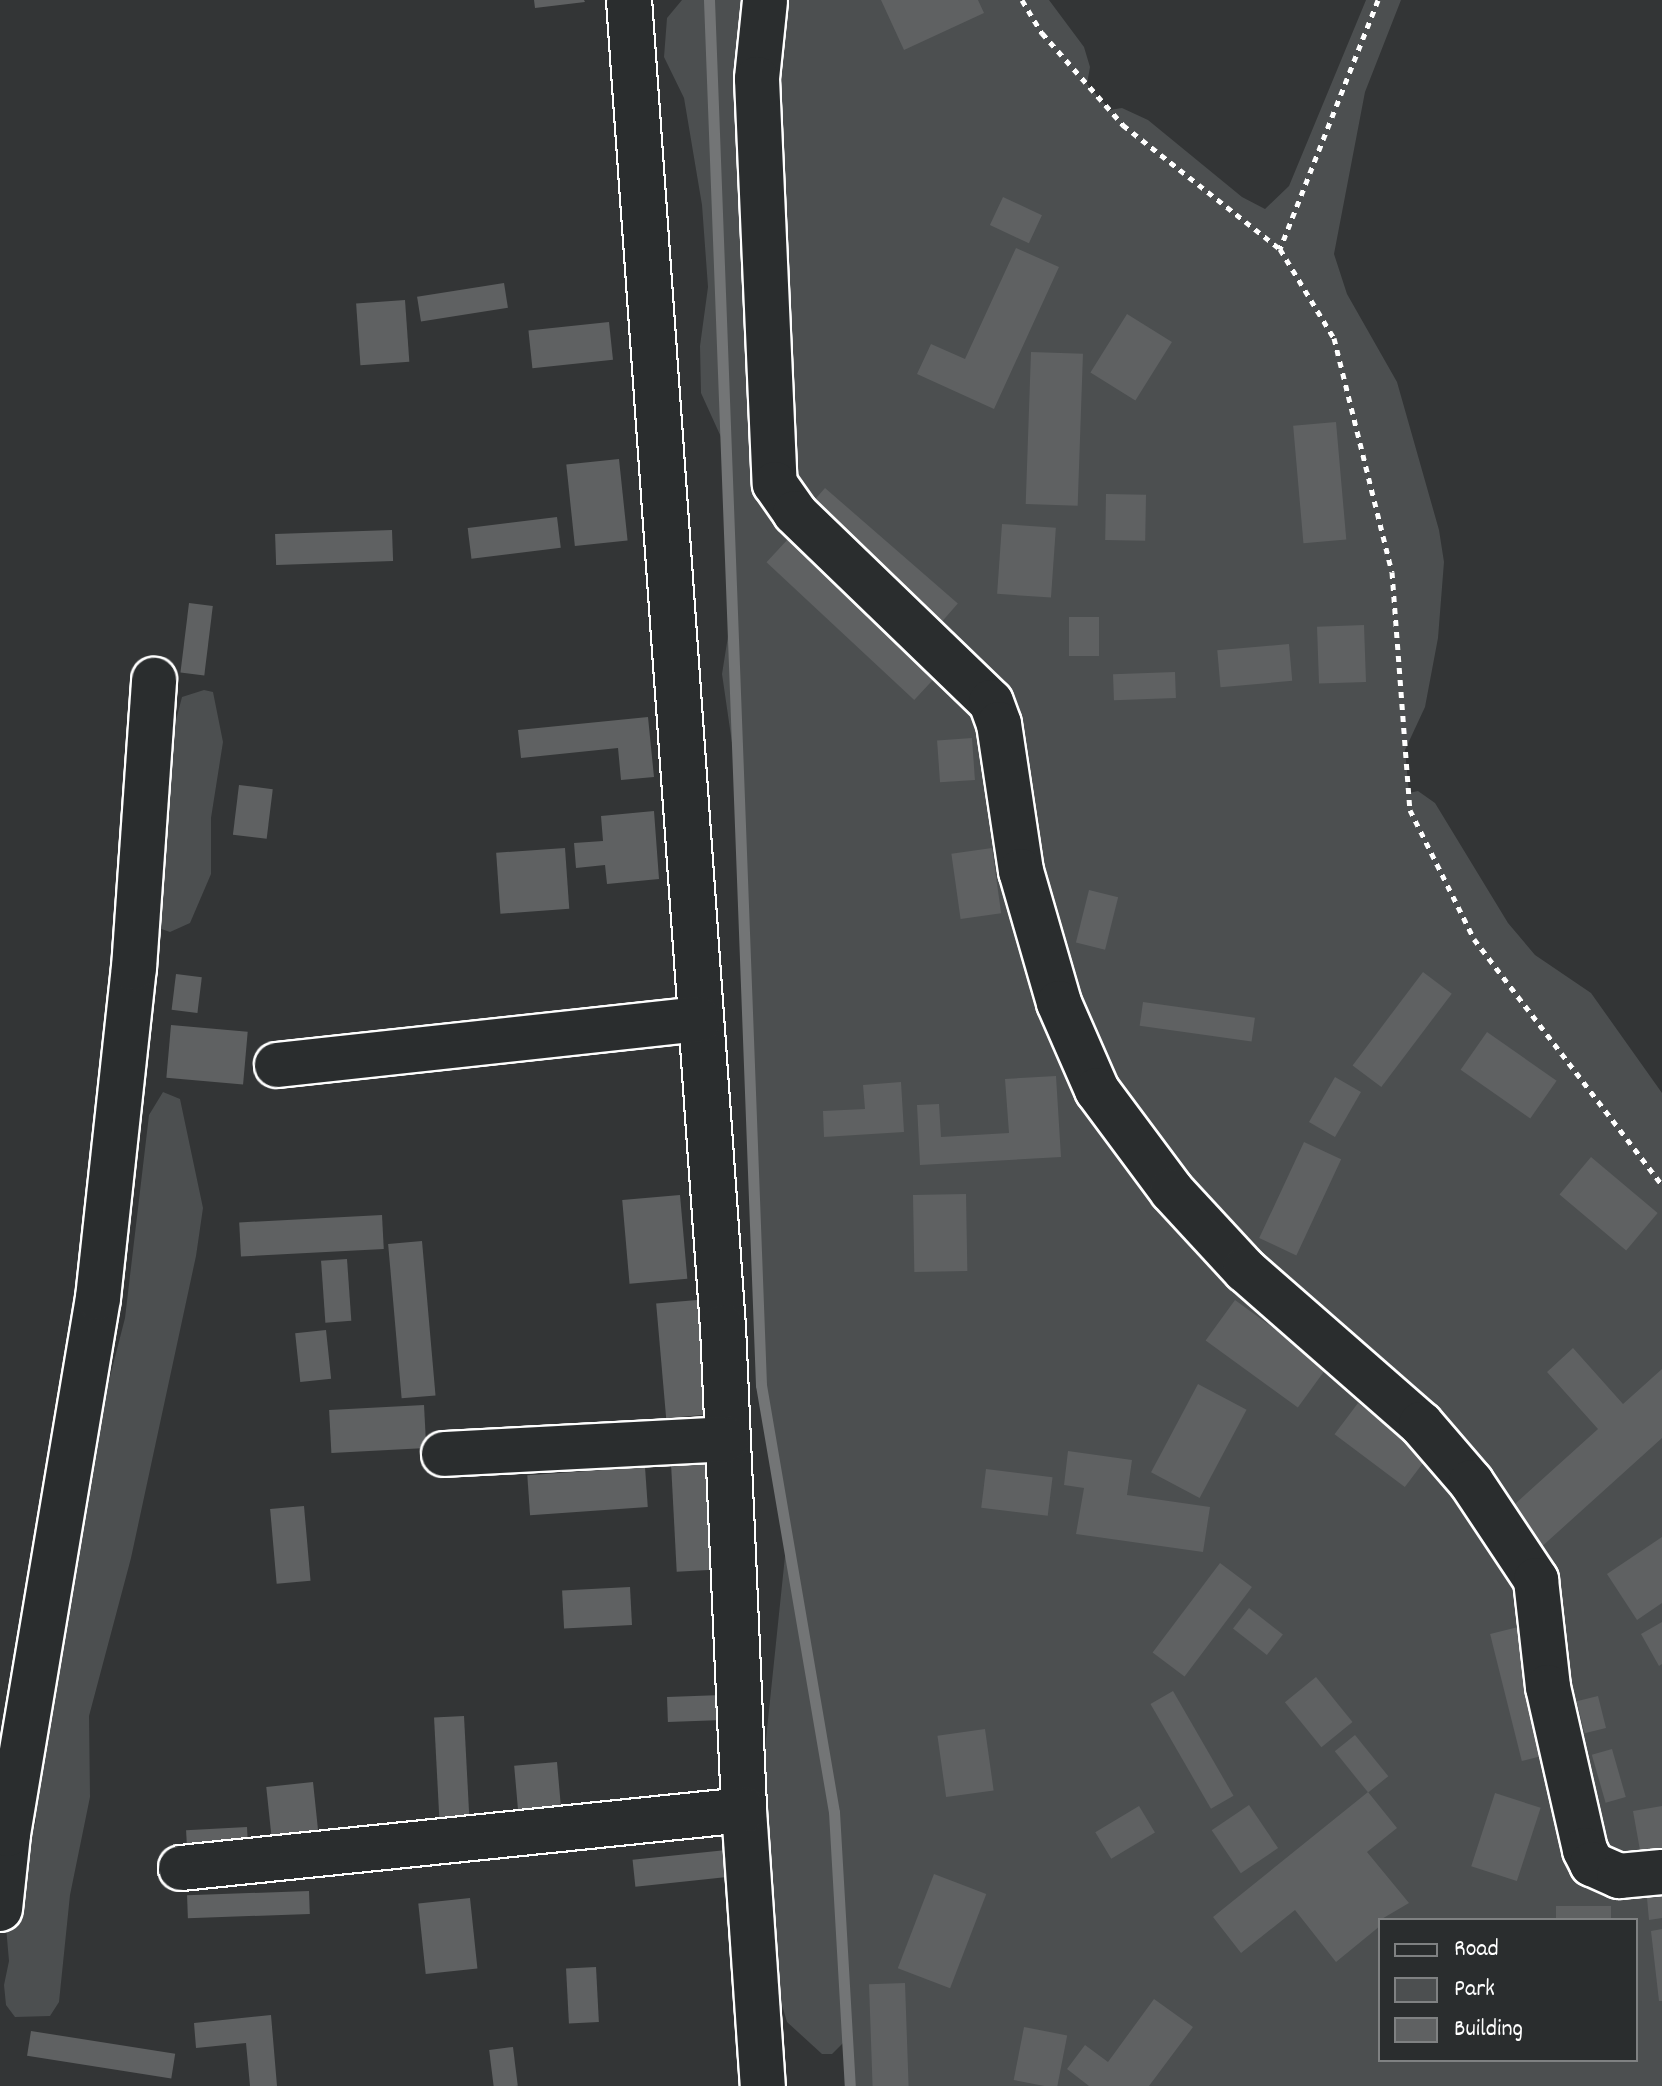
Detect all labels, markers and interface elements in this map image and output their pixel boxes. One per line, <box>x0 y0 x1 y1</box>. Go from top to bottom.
legend <box>1378 1918 1638 2062</box>
text: Road <box>1454 1933 1499 1967</box>
text: Park <box>1454 1973 1495 2007</box>
text: Building <box>1454 2013 1523 2047</box>

